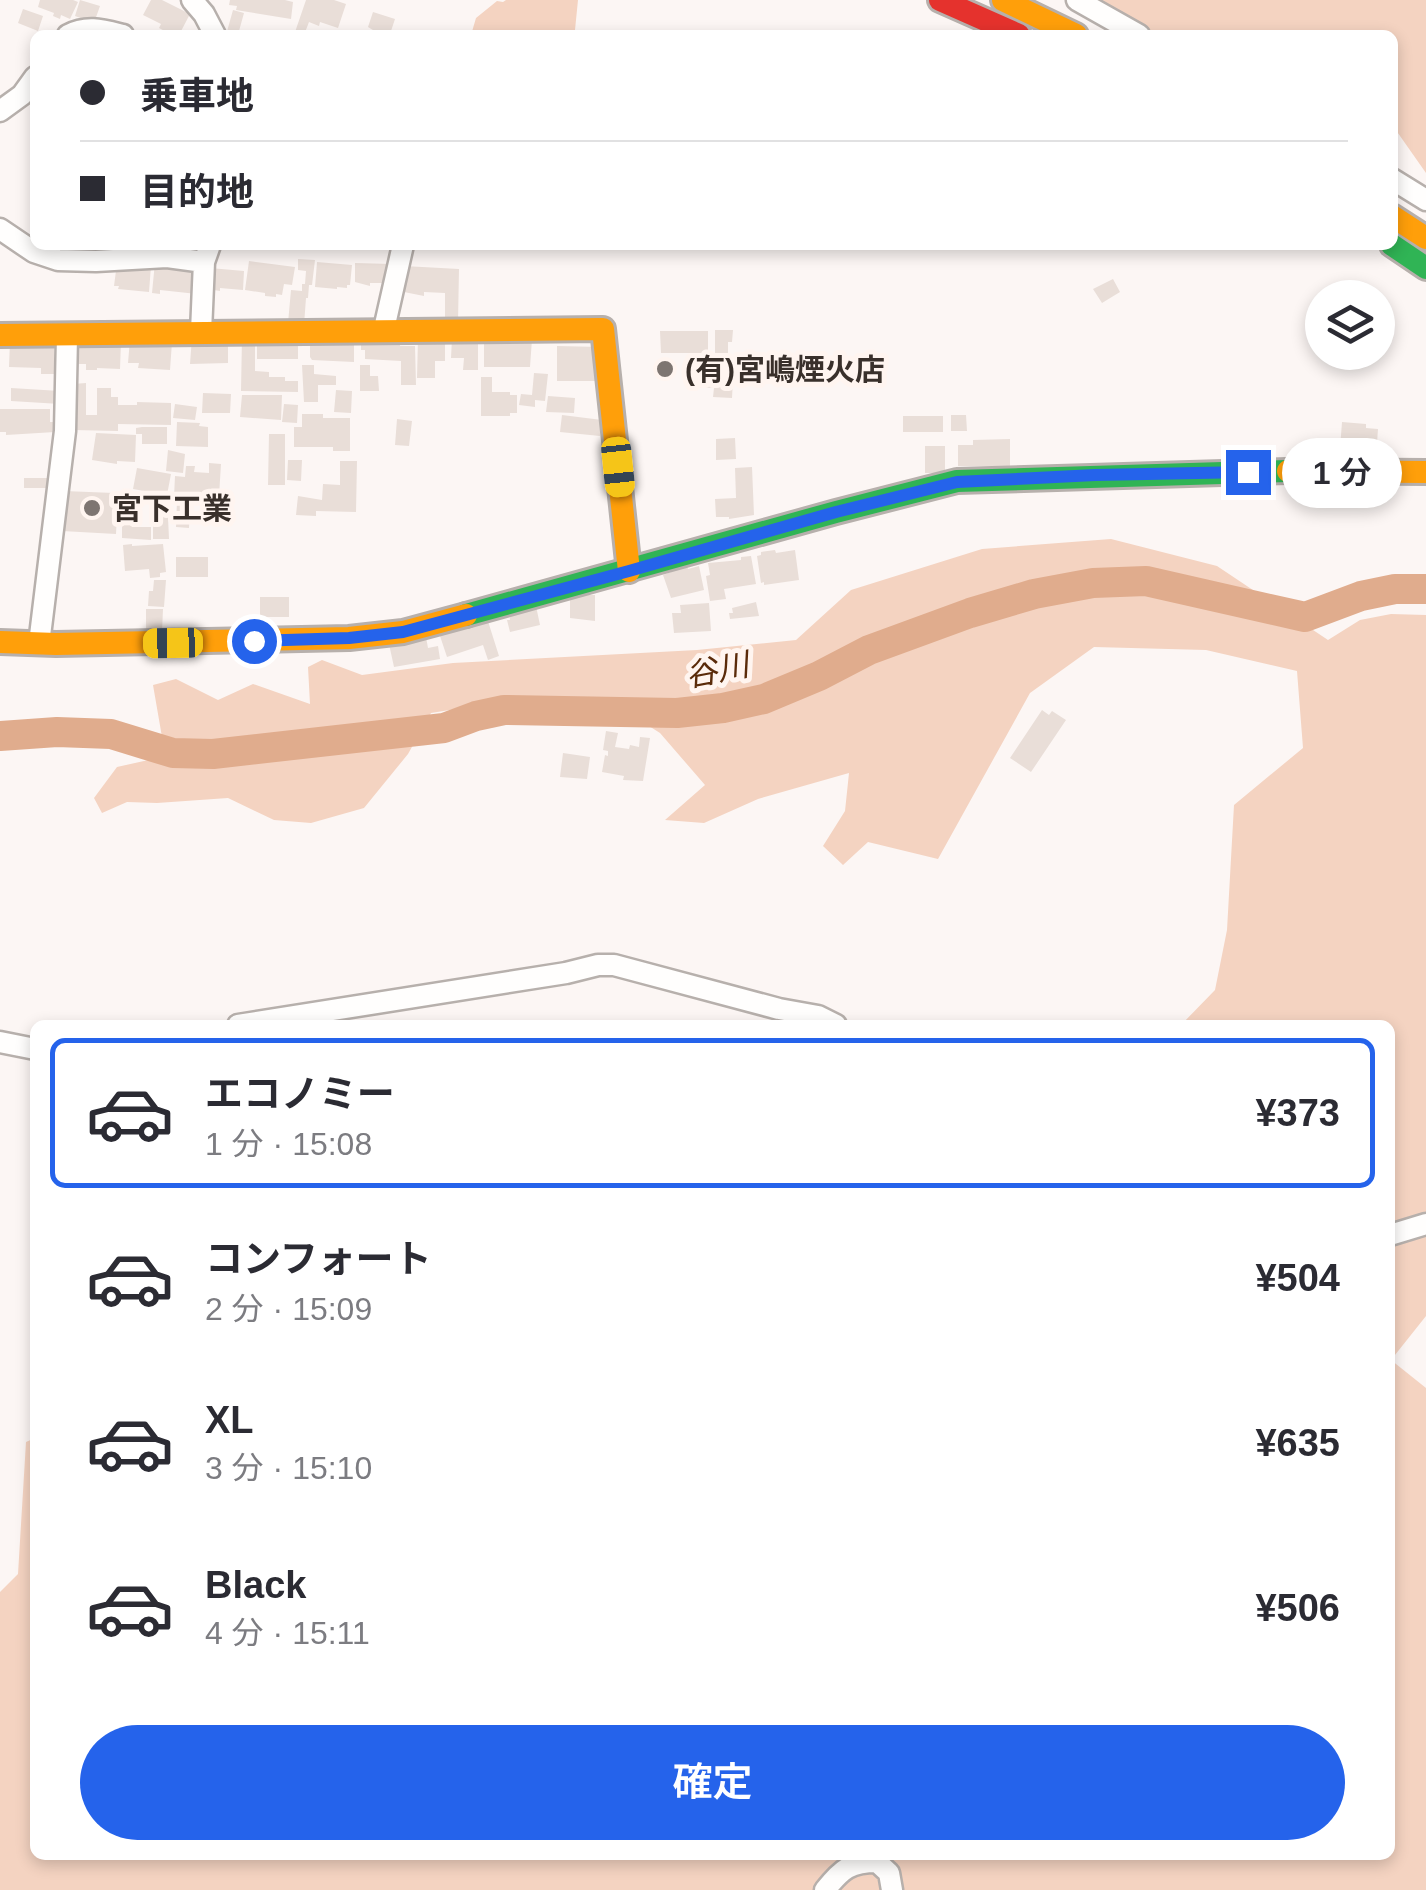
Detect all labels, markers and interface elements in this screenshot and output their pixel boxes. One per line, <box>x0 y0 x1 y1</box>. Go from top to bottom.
text: 乗車地 <box>140 75 254 117</box>
text: 目的地 <box>140 171 254 213</box>
map controls <box>1305 280 1395 370</box>
button: layers <box>1305 280 1395 370</box>
place label: (有)宮嶋煙火店 <box>685 353 885 386</box>
marker: (有)宮嶋煙火店 <box>654 358 676 380</box>
car <box>600 436 636 498</box>
callout: 1 分 <box>1283 437 1403 507</box>
route end <box>1226 450 1271 495</box>
text: 1 分 <box>1313 455 1371 491</box>
place label: 宮下工業 <box>112 492 232 525</box>
marker: 宮下工業 <box>81 497 103 519</box>
route start <box>232 619 277 664</box>
car <box>143 627 203 659</box>
water label: 谷川 <box>682 646 755 694</box>
icon: car <box>85 1068 175 1158</box>
text: エコノミー <box>205 1073 395 1115</box>
text: ¥373 <box>1255 1092 1340 1134</box>
text: 1 分 · 15:08 <box>205 1126 372 1162</box>
icon: car <box>85 1233 175 1323</box>
text: コンフォート <box>205 1238 432 1280</box>
text: ¥504 <box>1255 1257 1340 1299</box>
text: 2 分 · 15:09 <box>205 1291 372 1327</box>
icon: car <box>85 1398 175 1488</box>
text: XL <box>205 1399 254 1441</box>
text: ¥635 <box>1255 1422 1340 1464</box>
text: 3 分 · 15:10 <box>205 1450 372 1486</box>
icon: car <box>85 1563 175 1653</box>
text: Black <box>205 1564 306 1606</box>
text: ¥506 <box>1255 1587 1340 1629</box>
text: 4 分 · 15:11 <box>205 1615 370 1651</box>
button: 確定 <box>80 1725 1345 1840</box>

